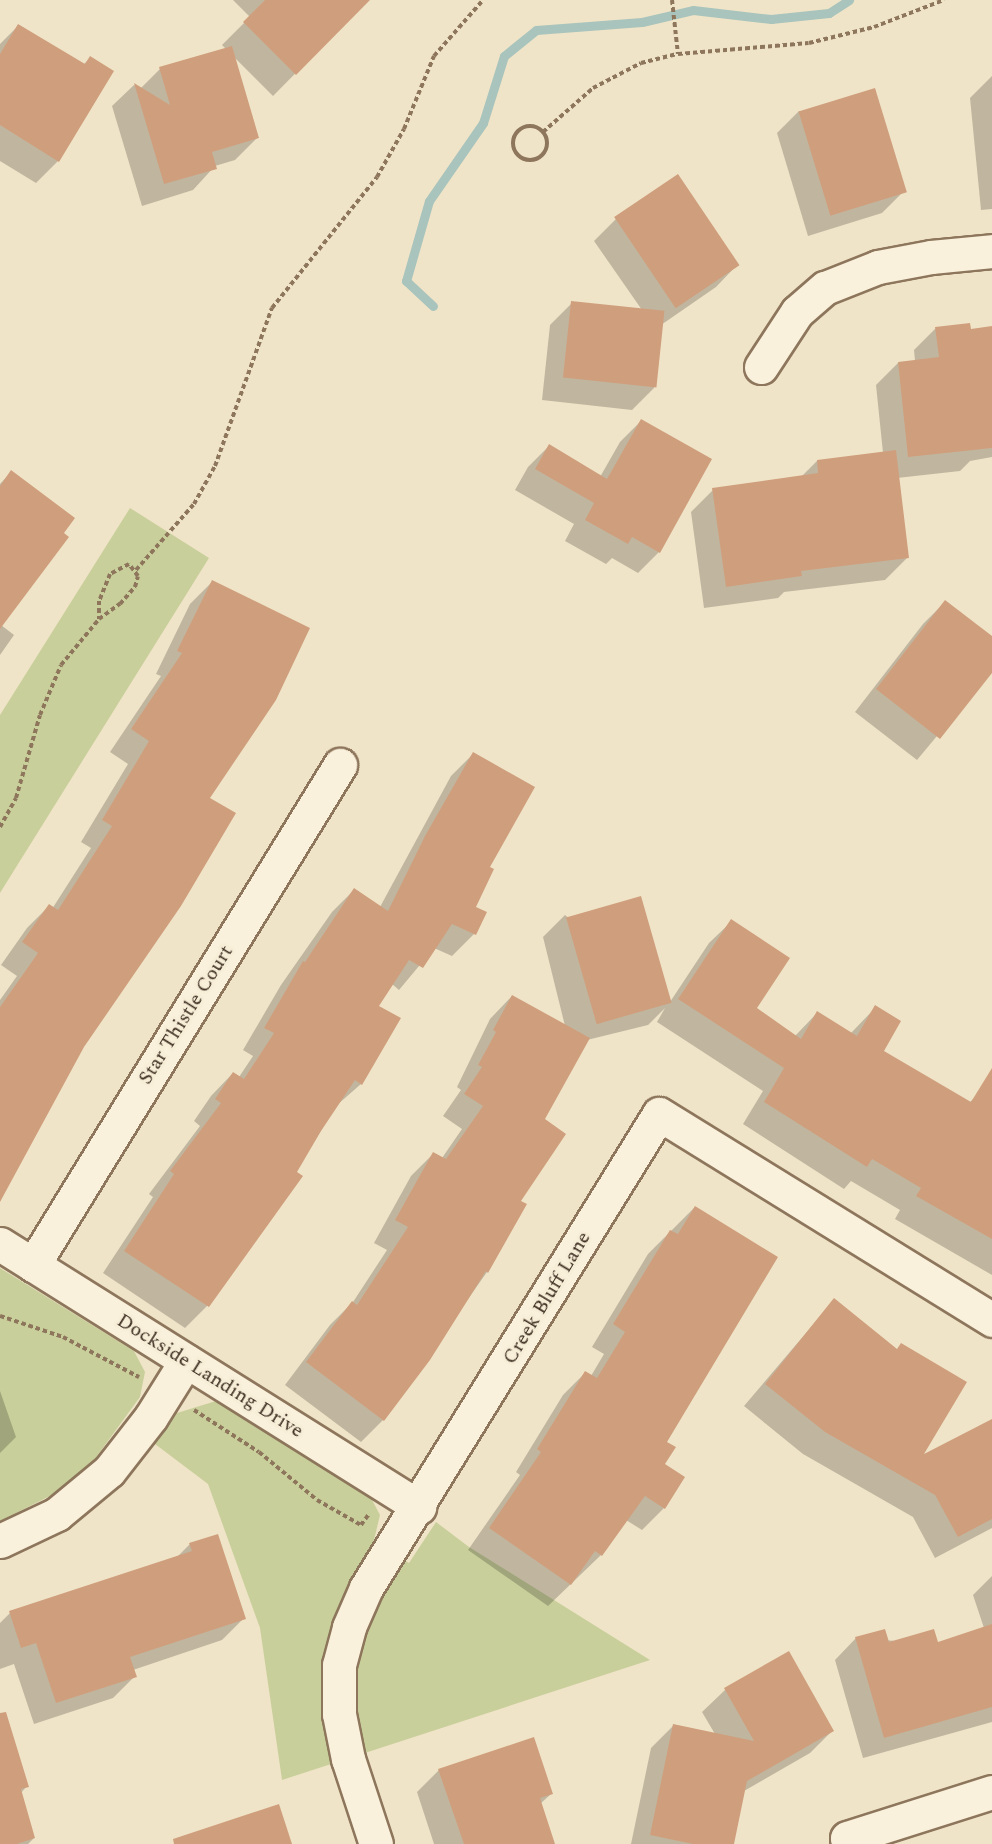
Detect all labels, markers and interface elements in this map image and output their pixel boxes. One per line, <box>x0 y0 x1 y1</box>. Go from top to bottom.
street label: Star Thistle Court <box>134 941 238 1089</box>
street label: Creek Bluff Lane <box>498 1227 596 1369</box>
street label: Dockside Landing Drive <box>112 1309 308 1443</box>

